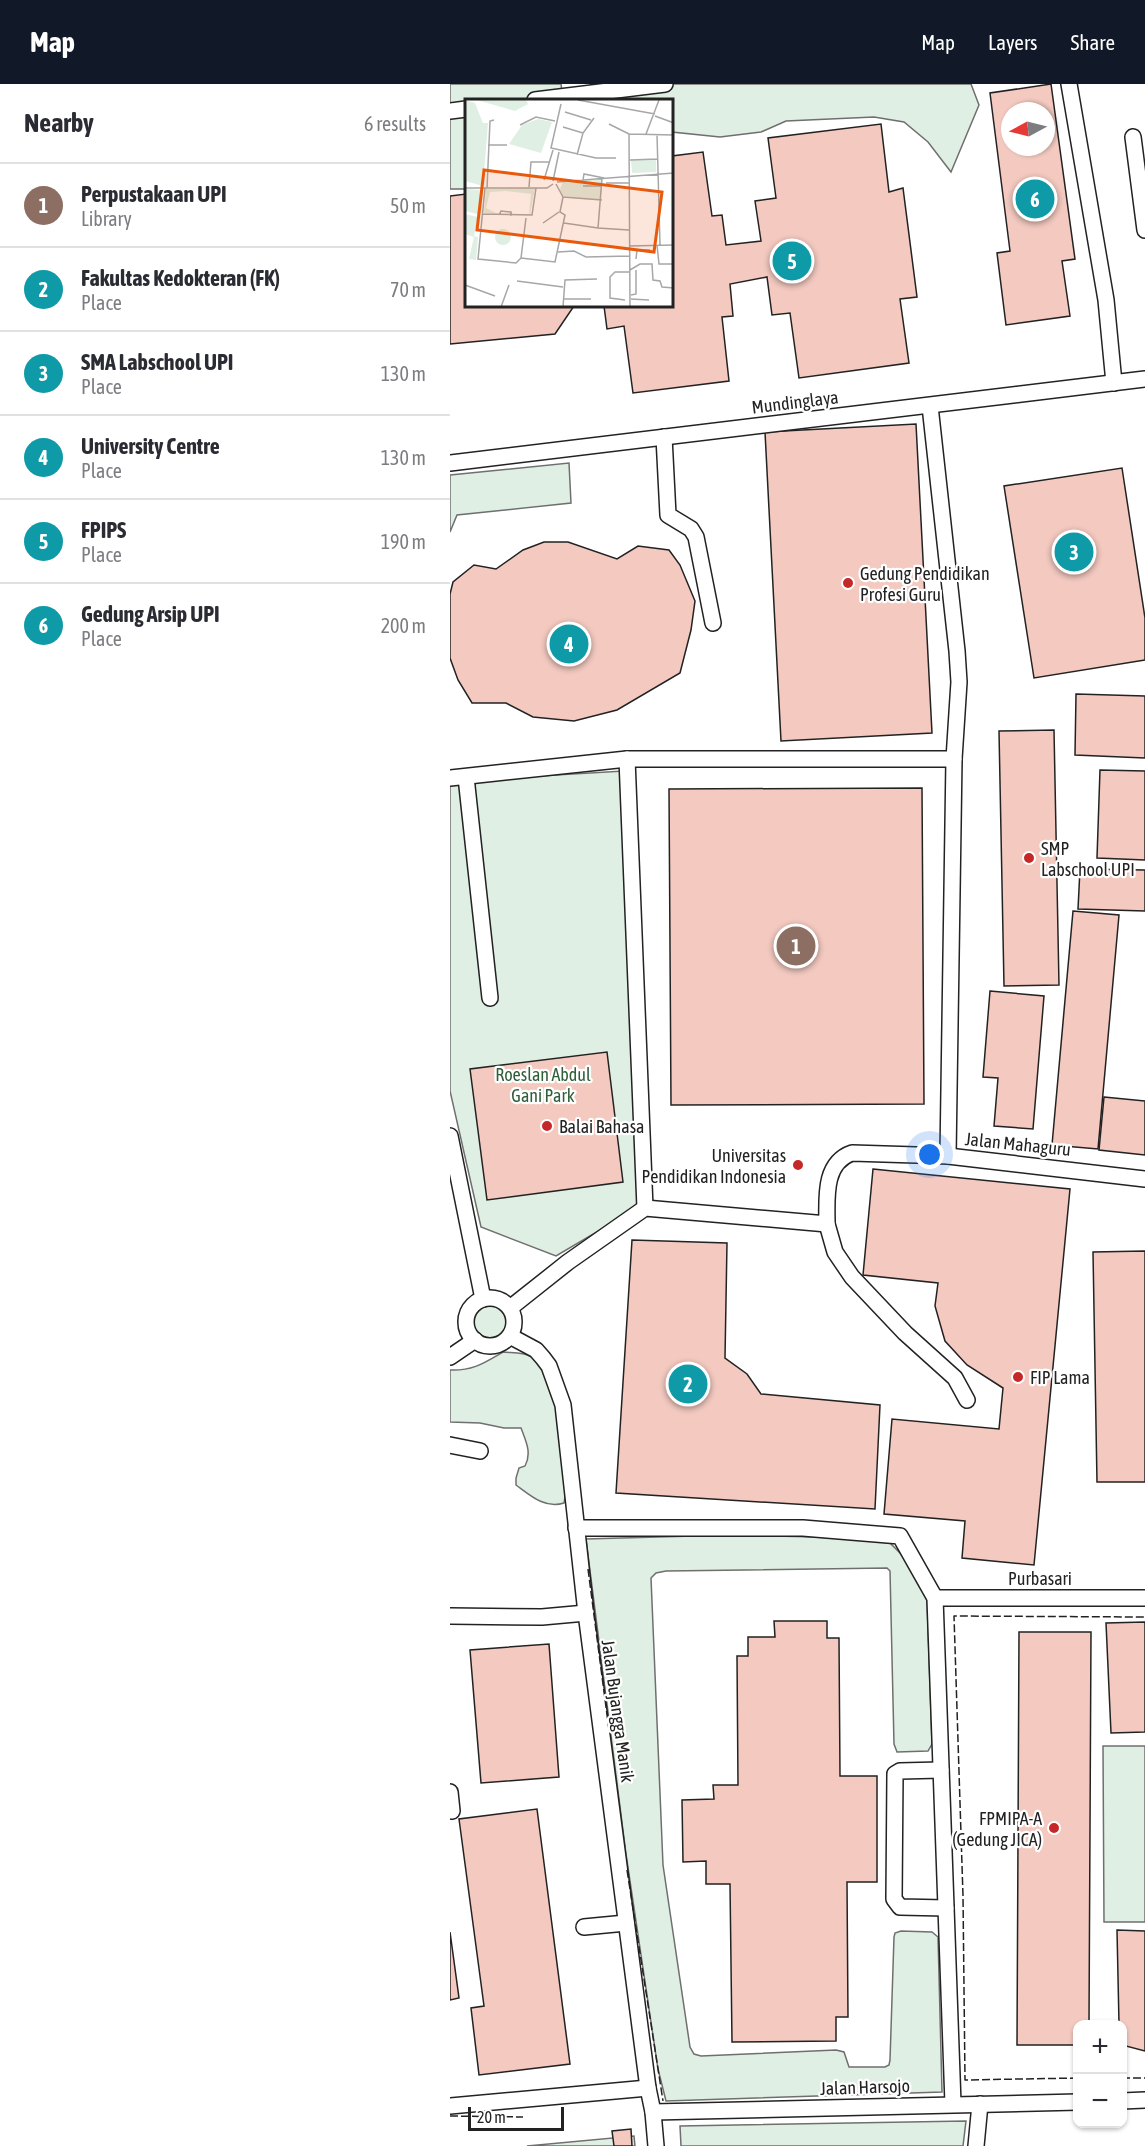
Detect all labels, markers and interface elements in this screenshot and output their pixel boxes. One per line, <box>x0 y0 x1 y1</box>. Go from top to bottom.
text: Map <box>30 26 75 58</box>
text: Map <box>921 30 955 54</box>
text: Layers <box>988 30 1038 54</box>
text: Share <box>1071 30 1115 54</box>
inset map <box>465 99 674 308</box>
north arrow <box>1001 102 1055 156</box>
text: Nearby <box>24 108 94 138</box>
text: 6 results <box>364 112 426 135</box>
pin: 6 <box>1016 176 1054 222</box>
text: Perpustakaan UPI <box>81 181 227 207</box>
text: 1 <box>39 194 48 217</box>
text: 50 m <box>390 194 426 217</box>
text: Library <box>81 207 132 230</box>
pin: 5 <box>772 238 812 284</box>
text: Fakultas Kedokteran (FK) <box>81 265 280 291</box>
text: 2 <box>39 278 48 301</box>
text: 70 m <box>390 278 426 301</box>
text: Place <box>81 291 122 314</box>
text: SMA Labschool UPI <box>81 349 233 375</box>
text: 3 <box>39 362 48 385</box>
text: 130 m <box>381 362 426 385</box>
text: Place <box>81 375 122 398</box>
street label: Mundinglaya <box>750 386 840 418</box>
text: University Centre <box>81 433 220 459</box>
text: 4 <box>39 446 48 469</box>
text: 130 m <box>381 446 426 469</box>
text: Place <box>81 459 122 482</box>
text: FPIPS <box>81 517 126 543</box>
text: 5 <box>39 530 48 553</box>
text: 190 m <box>381 530 426 553</box>
pin: 3 <box>1054 530 1094 574</box>
text: Place <box>81 543 122 566</box>
place label: Gedung Pendidikan Profesi Guru <box>860 563 990 605</box>
marker: Gedung Pendidikan Profesi Guru <box>841 576 855 590</box>
text: Gedung Arsip UPI <box>81 601 220 627</box>
text: 6 <box>39 614 48 637</box>
text: 200 m <box>381 614 426 637</box>
pin: 4 <box>550 622 588 666</box>
text: Place <box>81 627 122 650</box>
place label: SMP Labschool UPI <box>1041 838 1135 880</box>
marker: SMP Labschool UPI <box>1022 851 1036 865</box>
pin: 1 <box>776 924 816 968</box>
park label: Roeslan Abdul Gani Park <box>495 1064 591 1106</box>
place label: Balai Bahasa <box>559 1116 644 1137</box>
marker: Balai Bahasa <box>540 1119 554 1133</box>
street label: Jalan Mahaguru <box>964 1128 1072 1160</box>
your location <box>915 1140 944 1169</box>
place label: Universitas Pendidikan Indonesia <box>642 1145 786 1187</box>
marker: Universitas Pendidikan Indonesia <box>791 1158 805 1172</box>
pin: 2 <box>668 1362 708 1406</box>
place label: FIP Lama <box>1030 1367 1090 1388</box>
marker: FIP Lama <box>1011 1370 1025 1384</box>
street label: Purbasari <box>1008 1568 1072 1589</box>
street label: Jalan Bujangga Manik <box>598 1638 638 1784</box>
place label: FPMIPA-A (Gedung JICA) <box>952 1808 1042 1850</box>
marker: FPMIPA-A (Gedung JICA) <box>1047 1821 1061 1835</box>
map controls <box>1073 2020 1127 2128</box>
button: + <box>1073 2020 1127 2074</box>
button: − <box>1073 2074 1127 2128</box>
street label: Jalan Harsojo <box>820 2075 910 2099</box>
scale bar <box>468 2104 564 2132</box>
text: 20 m <box>477 2108 506 2126</box>

